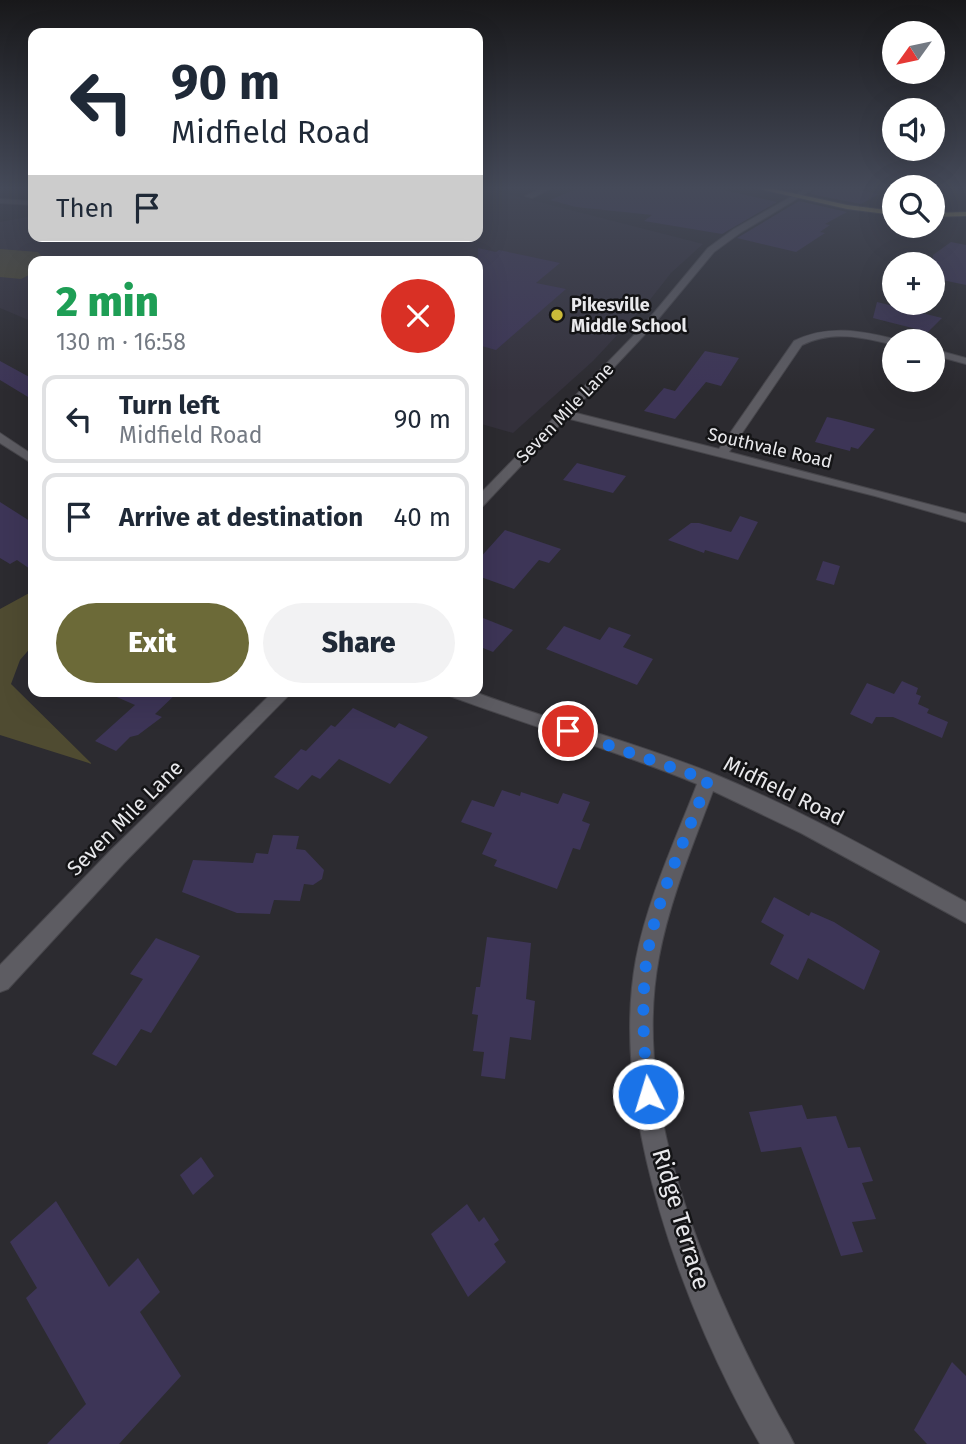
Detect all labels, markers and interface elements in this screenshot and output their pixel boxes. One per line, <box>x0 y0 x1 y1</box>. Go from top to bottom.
north arrow <box>882 21 945 84</box>
map controls <box>882 21 945 392</box>
text: 90 m <box>171 53 280 112</box>
icon: left <box>56 56 147 147</box>
button: sound <box>882 98 945 161</box>
text: Midfield Road <box>171 113 371 151</box>
button: search <box>882 175 945 238</box>
icon: arrive <box>128 189 166 227</box>
text: Then <box>56 193 114 224</box>
button: + <box>882 252 945 315</box>
text: 2 min <box>56 277 159 327</box>
button: close <box>381 279 455 353</box>
place label: Pikesville Middle School <box>571 294 688 337</box>
marker: Pikesville Middle School <box>549 307 565 323</box>
text: 130 m · 16:58 <box>56 328 186 356</box>
button: − <box>882 329 945 392</box>
street label: Seven Mile Lane <box>512 358 618 468</box>
text: Turn left <box>119 390 220 421</box>
icon: left <box>60 400 98 438</box>
text: 90 m <box>394 404 451 435</box>
text: Midfield Road <box>119 421 262 449</box>
street label: Southvale Road <box>706 423 834 473</box>
icon: arrive <box>60 498 98 536</box>
text: Arrive at destination <box>119 502 363 533</box>
text: 40 m <box>393 502 451 533</box>
button: Exit <box>56 603 249 683</box>
button: Share <box>263 603 455 683</box>
pin <box>538 701 598 761</box>
icon: arrive <box>549 712 587 750</box>
street label: Midfield Road <box>719 751 849 831</box>
street label: Seven Mile Lane <box>62 755 188 881</box>
position arrow <box>611 1057 685 1131</box>
street label: Ridge Terrace <box>646 1145 716 1293</box>

